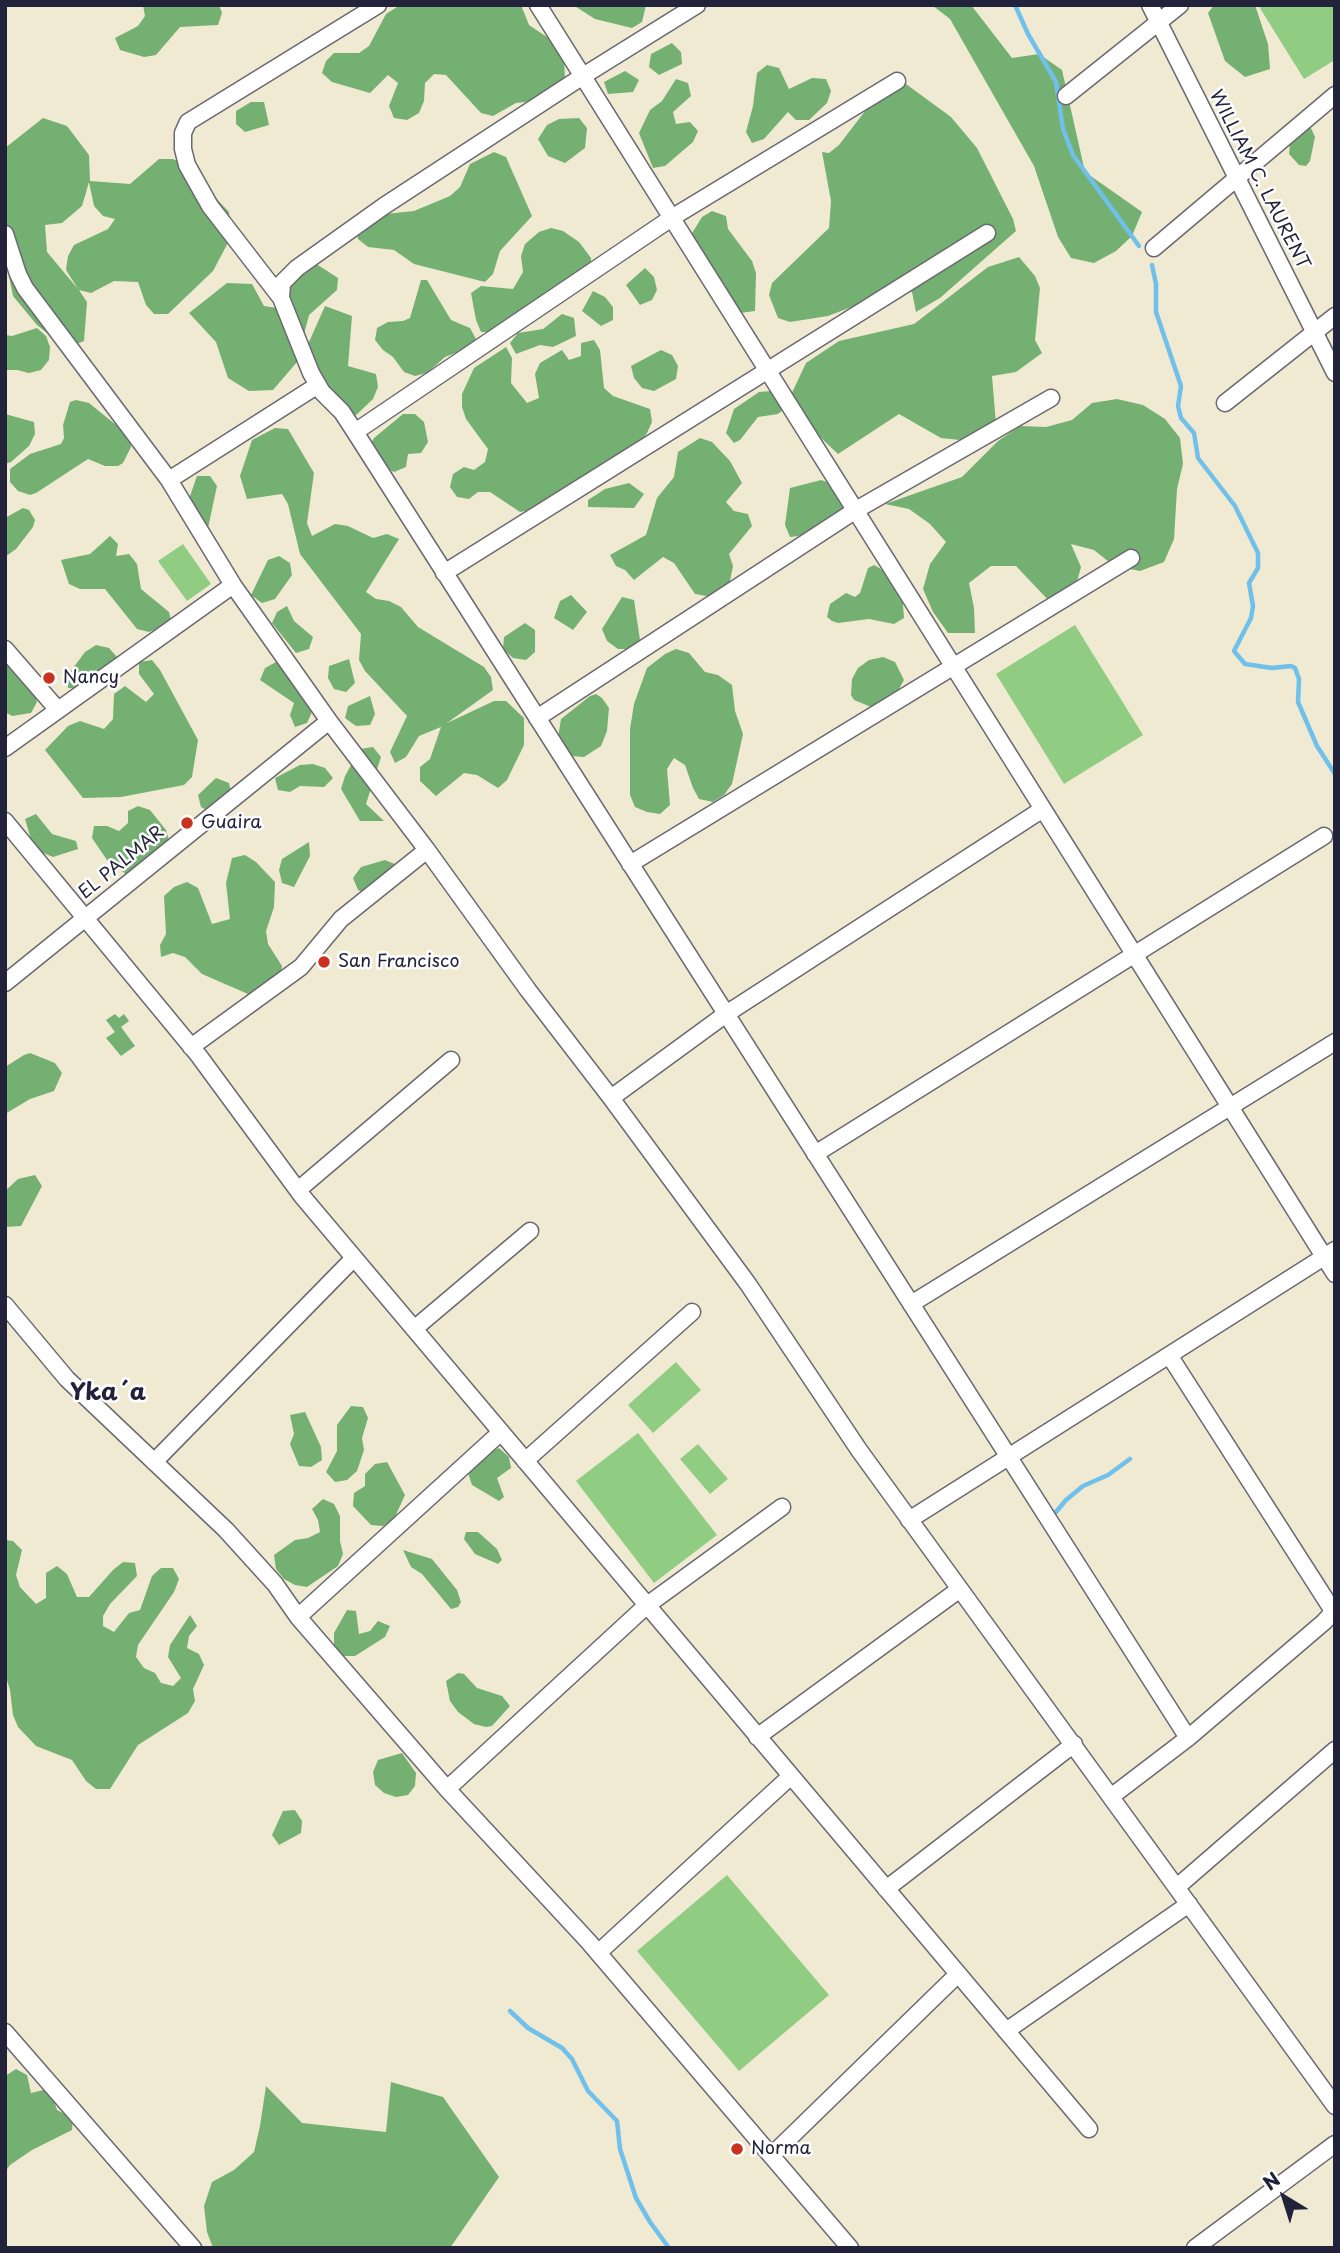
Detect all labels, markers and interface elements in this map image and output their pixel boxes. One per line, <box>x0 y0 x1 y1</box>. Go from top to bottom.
street label: WILLIAM C. LAURENT <box>1204 87 1314 273</box>
place label: Nancy <box>63 667 119 689</box>
marker: Nancy <box>41 670 57 686</box>
place label: Guaira <box>201 812 262 834</box>
marker: Guaira <box>179 815 195 831</box>
street label: EL PALMAR <box>75 822 169 904</box>
place label: San Francisco <box>338 951 459 973</box>
marker: San Francisco <box>316 954 332 970</box>
district label: Yka´a <box>70 1379 146 1407</box>
place label: Norma <box>751 2138 811 2160</box>
marker: Norma <box>729 2141 745 2157</box>
north arrow <box>1249 2162 1319 2232</box>
text: N <box>1257 2165 1286 2196</box>

